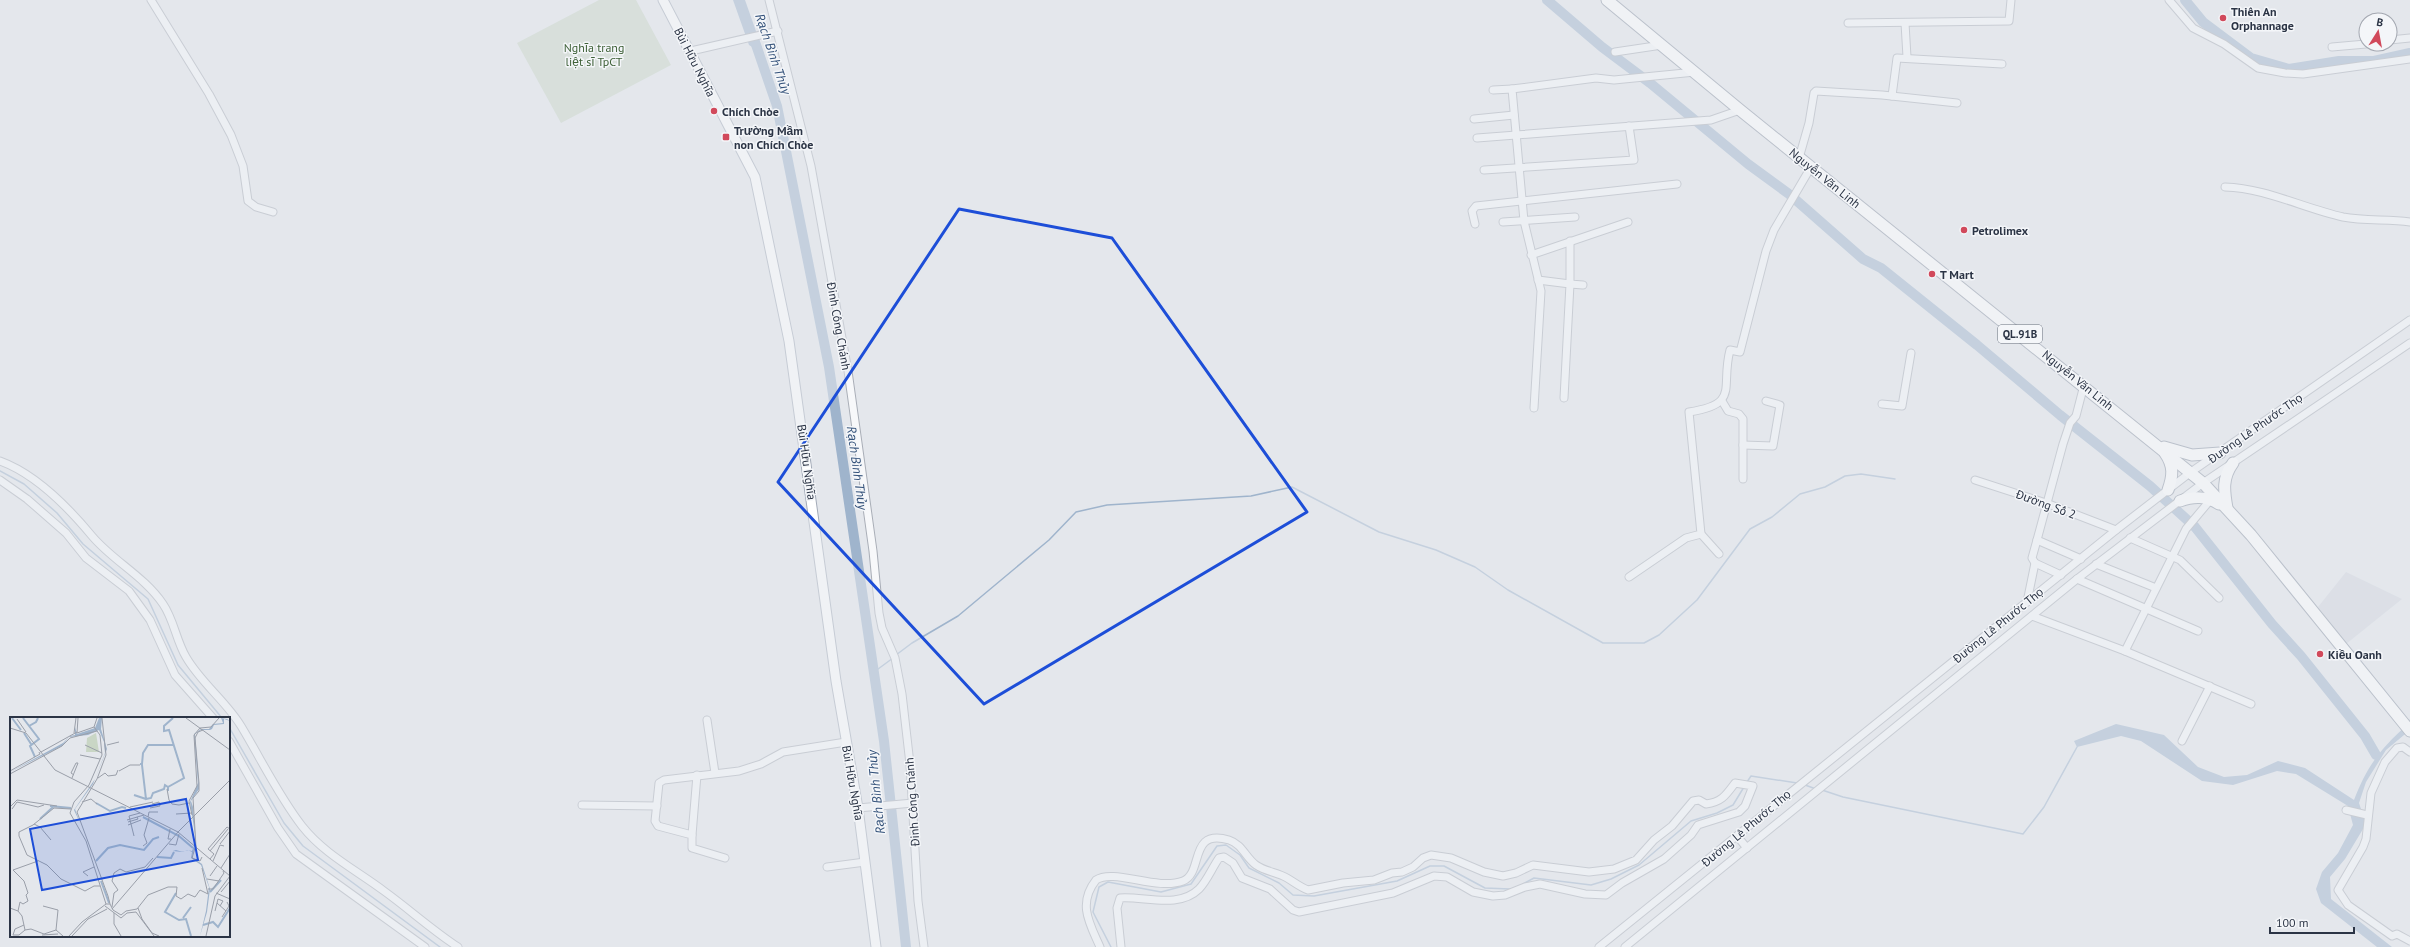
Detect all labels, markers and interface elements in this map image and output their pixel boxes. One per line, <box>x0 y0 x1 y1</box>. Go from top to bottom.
place label: Thiên An Orphannage <box>2231 4 2294 33</box>
water label: Rạch Bình Thủy <box>751 11 795 98</box>
north arrow <box>2358 12 2398 52</box>
marker: Thiên An Orphannage <box>2218 13 2228 23</box>
text: B <box>2375 15 2385 30</box>
street label: Bùi Hữu Nghĩa <box>671 25 719 99</box>
park label: Nghĩa trang liệt sĩ TpCT <box>564 40 624 69</box>
place label: Chích Chòe <box>722 104 779 119</box>
marker: Chích Chòe <box>709 106 719 116</box>
place label: Trường Mầm non Chích Chòe <box>734 123 813 152</box>
marker: Trường Mầm non Chích Chòe <box>721 132 731 142</box>
street label: Nguyễn Văn Linh <box>1786 145 1864 211</box>
place label: Petrolimex <box>1972 223 2029 238</box>
marker: Petrolimex <box>1959 225 1969 235</box>
place label: T Mart <box>1940 267 1974 282</box>
marker: T Mart <box>1927 269 1937 279</box>
street label: Đinh Công Chánh <box>824 280 854 371</box>
road number: QL.91B <box>1998 325 2042 343</box>
street label: Nguyễn Văn Linh <box>2039 347 2117 413</box>
street label: Đường Lê Phước Thọ <box>2204 390 2305 467</box>
street label: Bùi Hữu Nghĩa <box>794 423 820 501</box>
water label: Rạch Bình Thủy <box>843 425 871 512</box>
street label: Đường Số 2 <box>2013 486 2078 522</box>
street label: Đường Lê Phước Thọ <box>1949 584 2046 667</box>
place label: Kiều Oanh <box>2328 647 2382 662</box>
marker: Kiều Oanh <box>2315 649 2325 659</box>
inset map <box>10 717 230 937</box>
street label: Bùi Hữu Nghĩa <box>839 744 867 822</box>
water label: Rạch Bình Thủy <box>863 748 889 835</box>
street label: Đinh Công Chánh <box>901 757 923 848</box>
street label: Đường Lê Phước Thọ <box>1698 786 1794 870</box>
scale bar <box>2270 909 2354 935</box>
text: 100 m <box>2276 915 2309 930</box>

